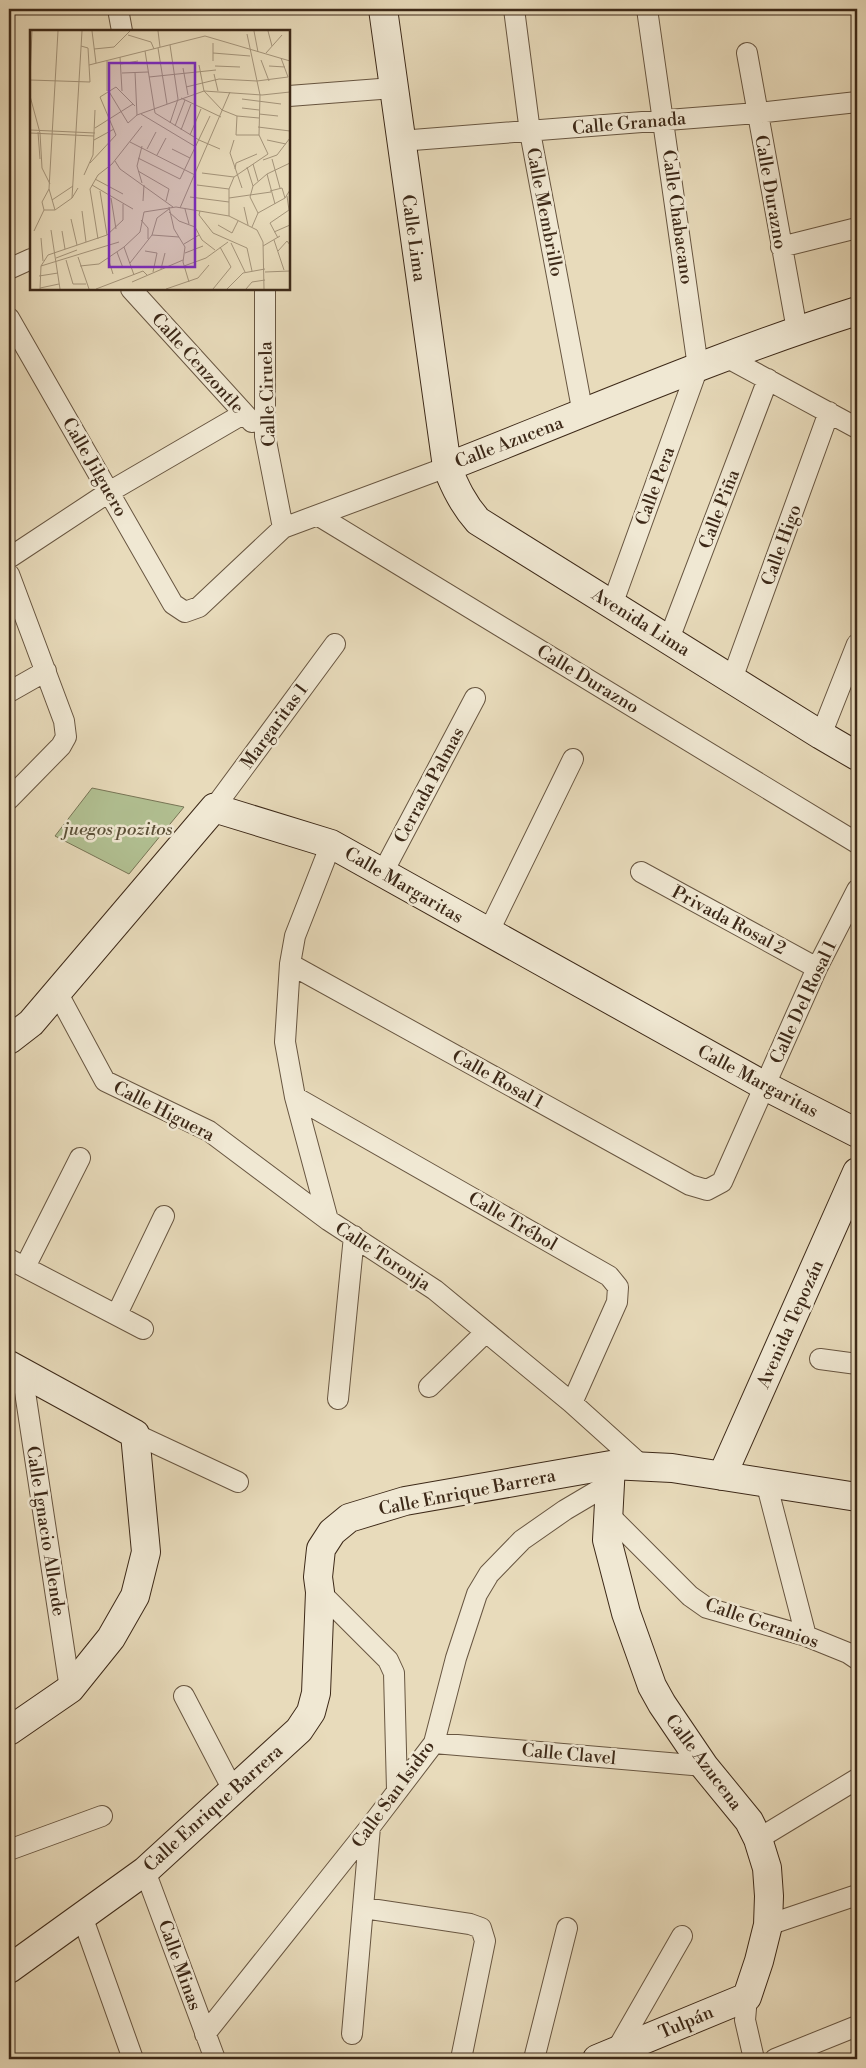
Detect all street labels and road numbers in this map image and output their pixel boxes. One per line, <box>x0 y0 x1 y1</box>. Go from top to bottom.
street label: Calle Granada <box>571 107 688 140</box>
street label: Calle Durazno <box>749 133 792 251</box>
street label: Calle Membrillo <box>521 146 568 278</box>
street label: Calle Chabacano <box>657 148 698 286</box>
street label: Calle Lima <box>396 193 431 284</box>
street label: Calle Cenzontle <box>146 308 249 418</box>
street label: Calle Ciruela <box>254 340 281 447</box>
street label: Calle Azucena <box>452 411 567 474</box>
street label: Calle Jilguero <box>57 414 132 521</box>
street label: Calle Pera <box>631 443 681 529</box>
street label: Calle Piña <box>694 465 745 552</box>
street label: Calle Higo <box>756 501 807 589</box>
street label: Avenida Lima <box>586 583 695 662</box>
street label: Calle Durazno <box>532 640 643 719</box>
street label: Margaritas 1 <box>236 679 313 774</box>
street label: Cerrada Palmas <box>389 723 470 847</box>
street label: Calle Margaritas <box>340 842 467 929</box>
street label: Privada Rosal 2 <box>668 881 790 960</box>
street label: Calle Del Rosal 1 <box>765 937 842 1067</box>
street label: Calle Margaritas <box>693 1040 822 1123</box>
street label: Calle Rosal 1 <box>448 1045 548 1114</box>
street label: Calle Higuera <box>109 1076 219 1147</box>
street label: Calle Trébol <box>464 1187 562 1257</box>
street label: Calle Toronja <box>331 1217 436 1296</box>
street label: Avenida Tepozán <box>751 1256 829 1393</box>
street label: Calle Ignacio Allende <box>21 1444 70 1618</box>
street label: Calle Enrique Barrera <box>377 1464 558 1521</box>
street label: Calle Geranios <box>702 1593 822 1654</box>
street label: Calle Azucena <box>660 1710 748 1816</box>
street label: Calle San Isidro <box>347 1736 440 1853</box>
street label: Calle Enrique Barrera <box>139 1739 288 1877</box>
street label: Calle Clavel <box>521 1739 618 1770</box>
street label: Calle Minas <box>153 1917 207 2014</box>
street label: Tulpán <box>655 2001 717 2044</box>

